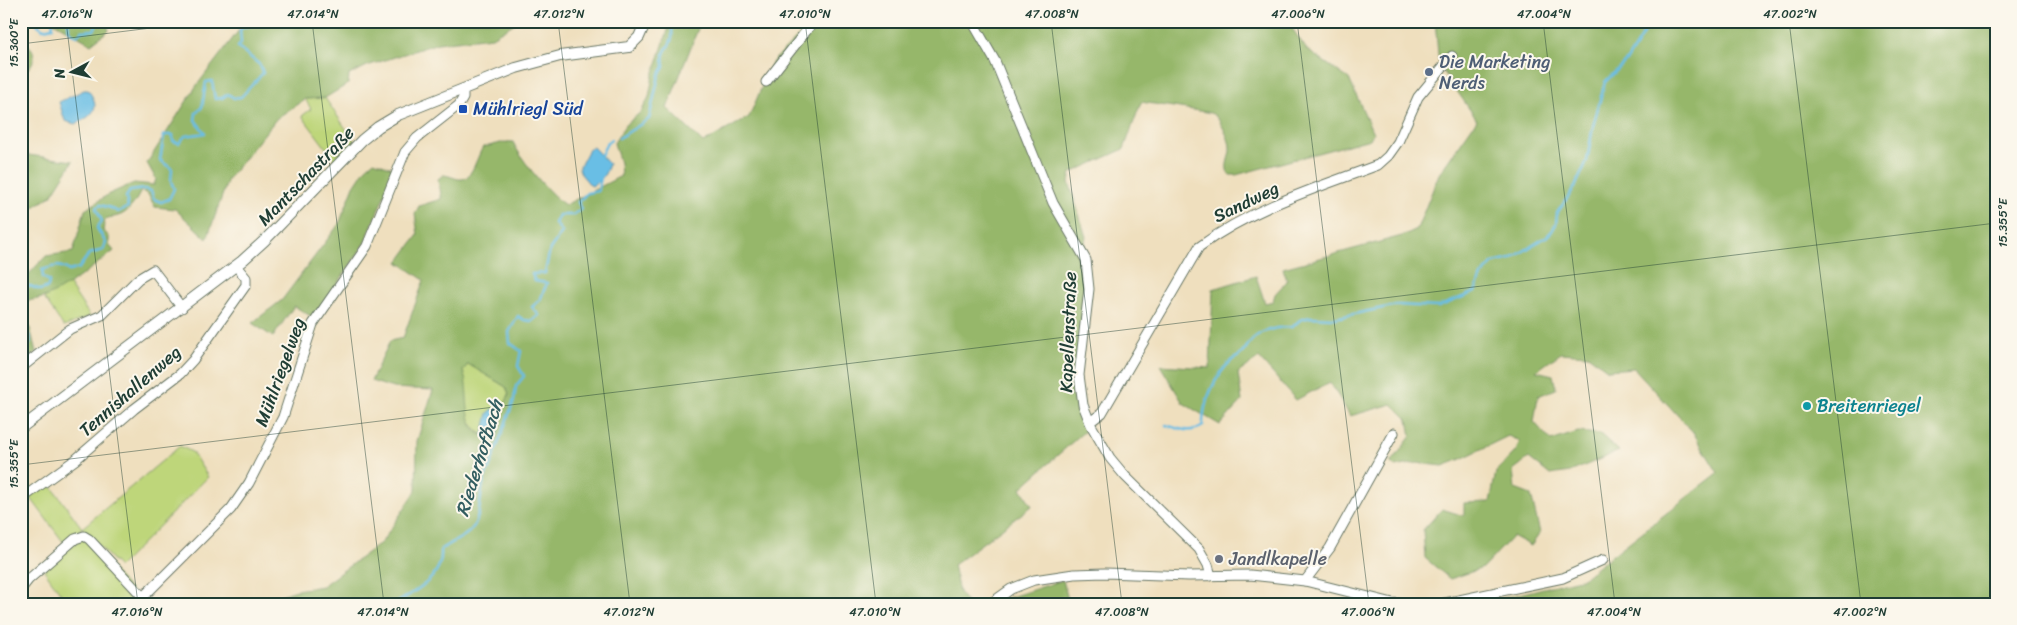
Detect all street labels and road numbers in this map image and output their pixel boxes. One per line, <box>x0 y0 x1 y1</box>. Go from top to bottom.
street label: Mantschastraße <box>250 118 362 234</box>
street label: Sandweg <box>1207 172 1285 232</box>
street label: Kapellenstraße <box>1050 271 1086 393</box>
street label: Mühlriegelweg <box>245 313 315 431</box>
street label: Tennishallenweg <box>71 337 189 445</box>

